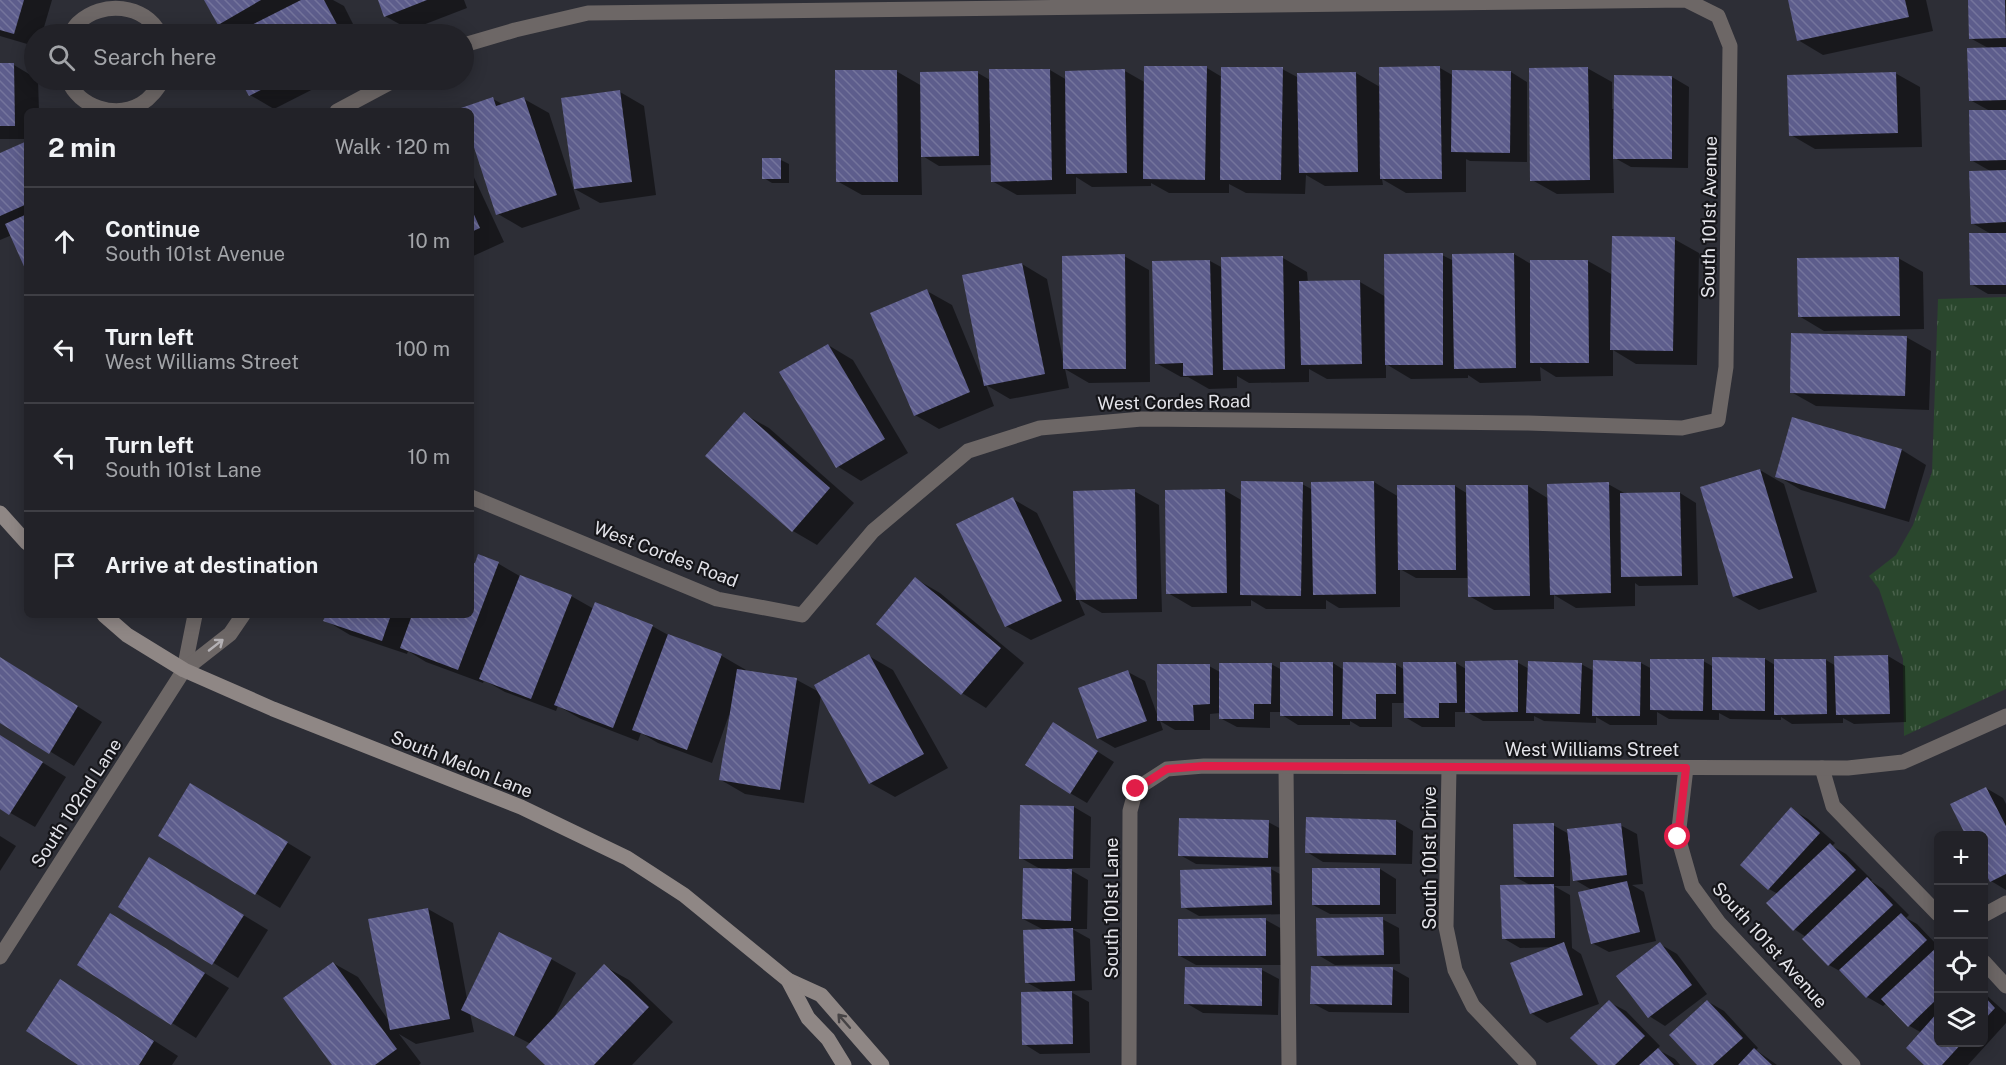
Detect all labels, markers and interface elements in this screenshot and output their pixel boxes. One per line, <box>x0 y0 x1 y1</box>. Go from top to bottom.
search box <box>24 24 474 90</box>
icon: search <box>45 41 78 74</box>
text: Search here <box>93 44 217 70</box>
text: 2 min <box>48 132 116 163</box>
text: Walk · 120 m <box>335 135 450 159</box>
street label: South 101st Avenue <box>1697 136 1721 298</box>
text: Continue <box>105 216 200 242</box>
icon: ahead <box>48 225 81 258</box>
text: 10 m <box>407 229 450 253</box>
text: South 101st Avenue <box>105 242 285 266</box>
text: Turn left <box>105 324 194 350</box>
icon: left <box>48 333 81 366</box>
text: 100 m <box>395 337 450 361</box>
text: West Williams Street <box>105 350 299 374</box>
street label: West Cordes Road <box>1097 390 1251 414</box>
text: Turn left <box>105 432 194 458</box>
icon: left <box>48 441 81 474</box>
text: 10 m <box>407 445 450 469</box>
text: South 101st Lane <box>105 458 262 482</box>
street label: West Cordes Road <box>591 517 741 591</box>
icon: arrive <box>48 549 81 582</box>
text: Arrive at destination <box>105 552 318 578</box>
one-way arrow <box>208 639 224 651</box>
street label: South Melon Lane <box>388 726 536 802</box>
street label: South 102nd Lane <box>26 735 126 871</box>
street label: West Williams Street <box>1505 739 1679 760</box>
route end <box>1122 775 1148 801</box>
street label: South 101st Drive <box>1419 786 1440 930</box>
route start <box>1664 823 1690 849</box>
map controls <box>1934 831 1988 1047</box>
button: + <box>1934 831 1988 885</box>
street label: South 101st Lane <box>1101 838 1122 979</box>
street label: South 101st Avenue <box>1708 878 1832 1012</box>
button: − <box>1934 885 1988 939</box>
button: locate <box>1934 939 1988 993</box>
button: layers <box>1934 993 1988 1047</box>
one-way arrow <box>837 1014 851 1029</box>

